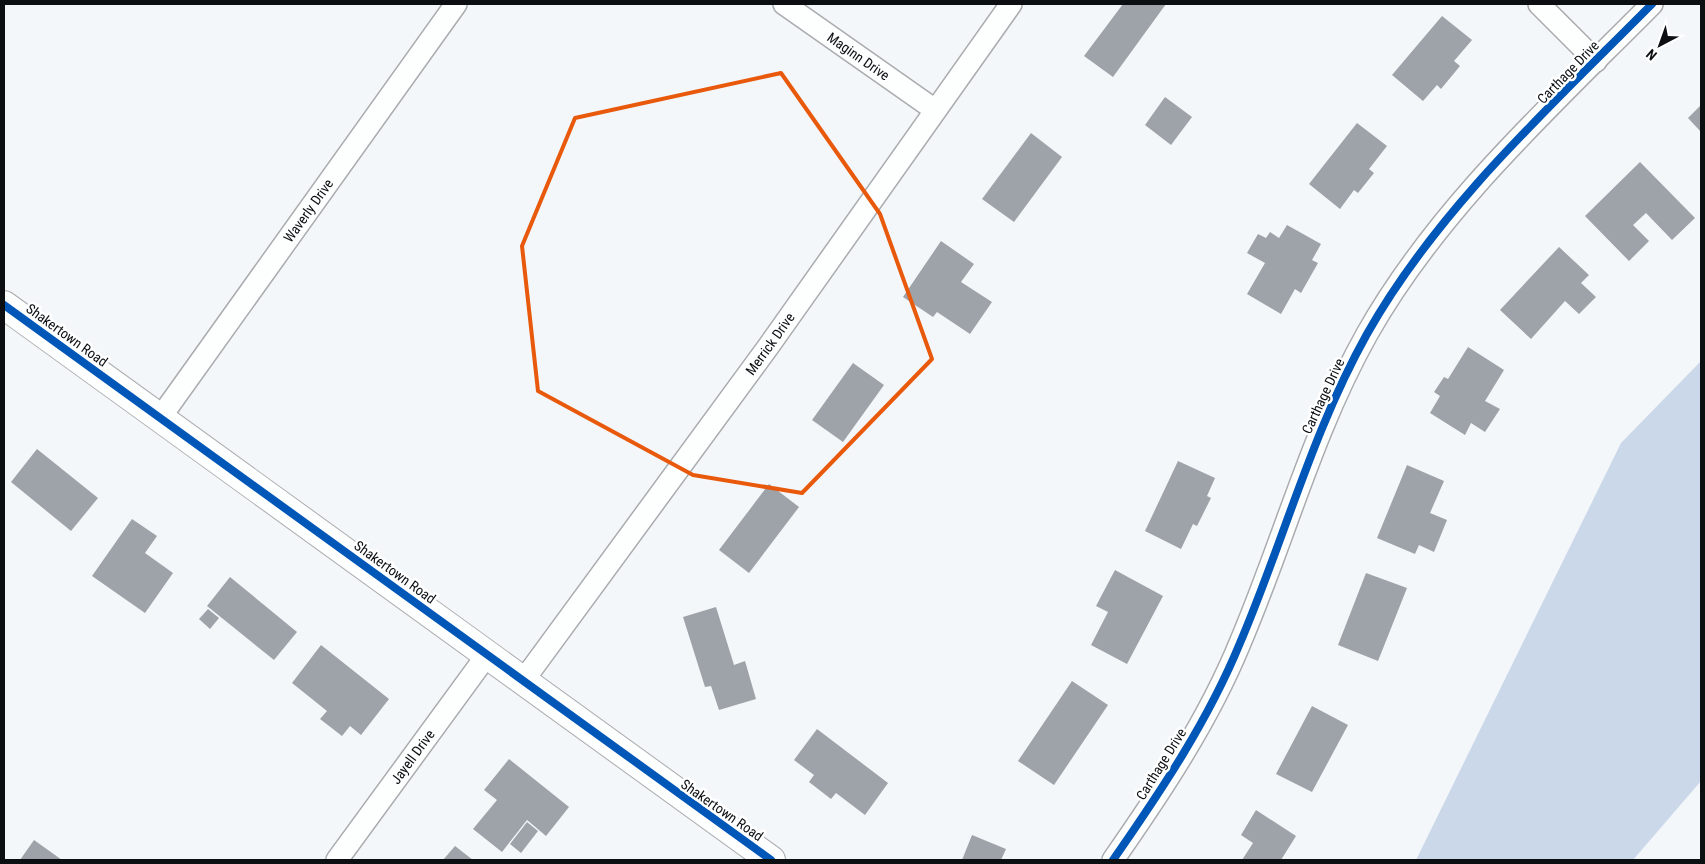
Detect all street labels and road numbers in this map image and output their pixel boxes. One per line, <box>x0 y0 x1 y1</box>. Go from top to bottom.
street label: Maginn Drive <box>824 29 893 84</box>
street label: Carthage Drive <box>1534 37 1602 107</box>
street label: Waverly Drive <box>280 175 337 245</box>
street label: Shakertown Road <box>23 300 111 370</box>
street label: Merrick Drive <box>742 309 798 378</box>
street label: Carthage Drive <box>1299 355 1348 436</box>
street label: Shakertown Road <box>351 537 439 607</box>
street label: Carthage Drive <box>1133 725 1190 803</box>
street label: Jayell Drive <box>387 726 438 787</box>
street label: Shakertown Road <box>678 776 766 844</box>

